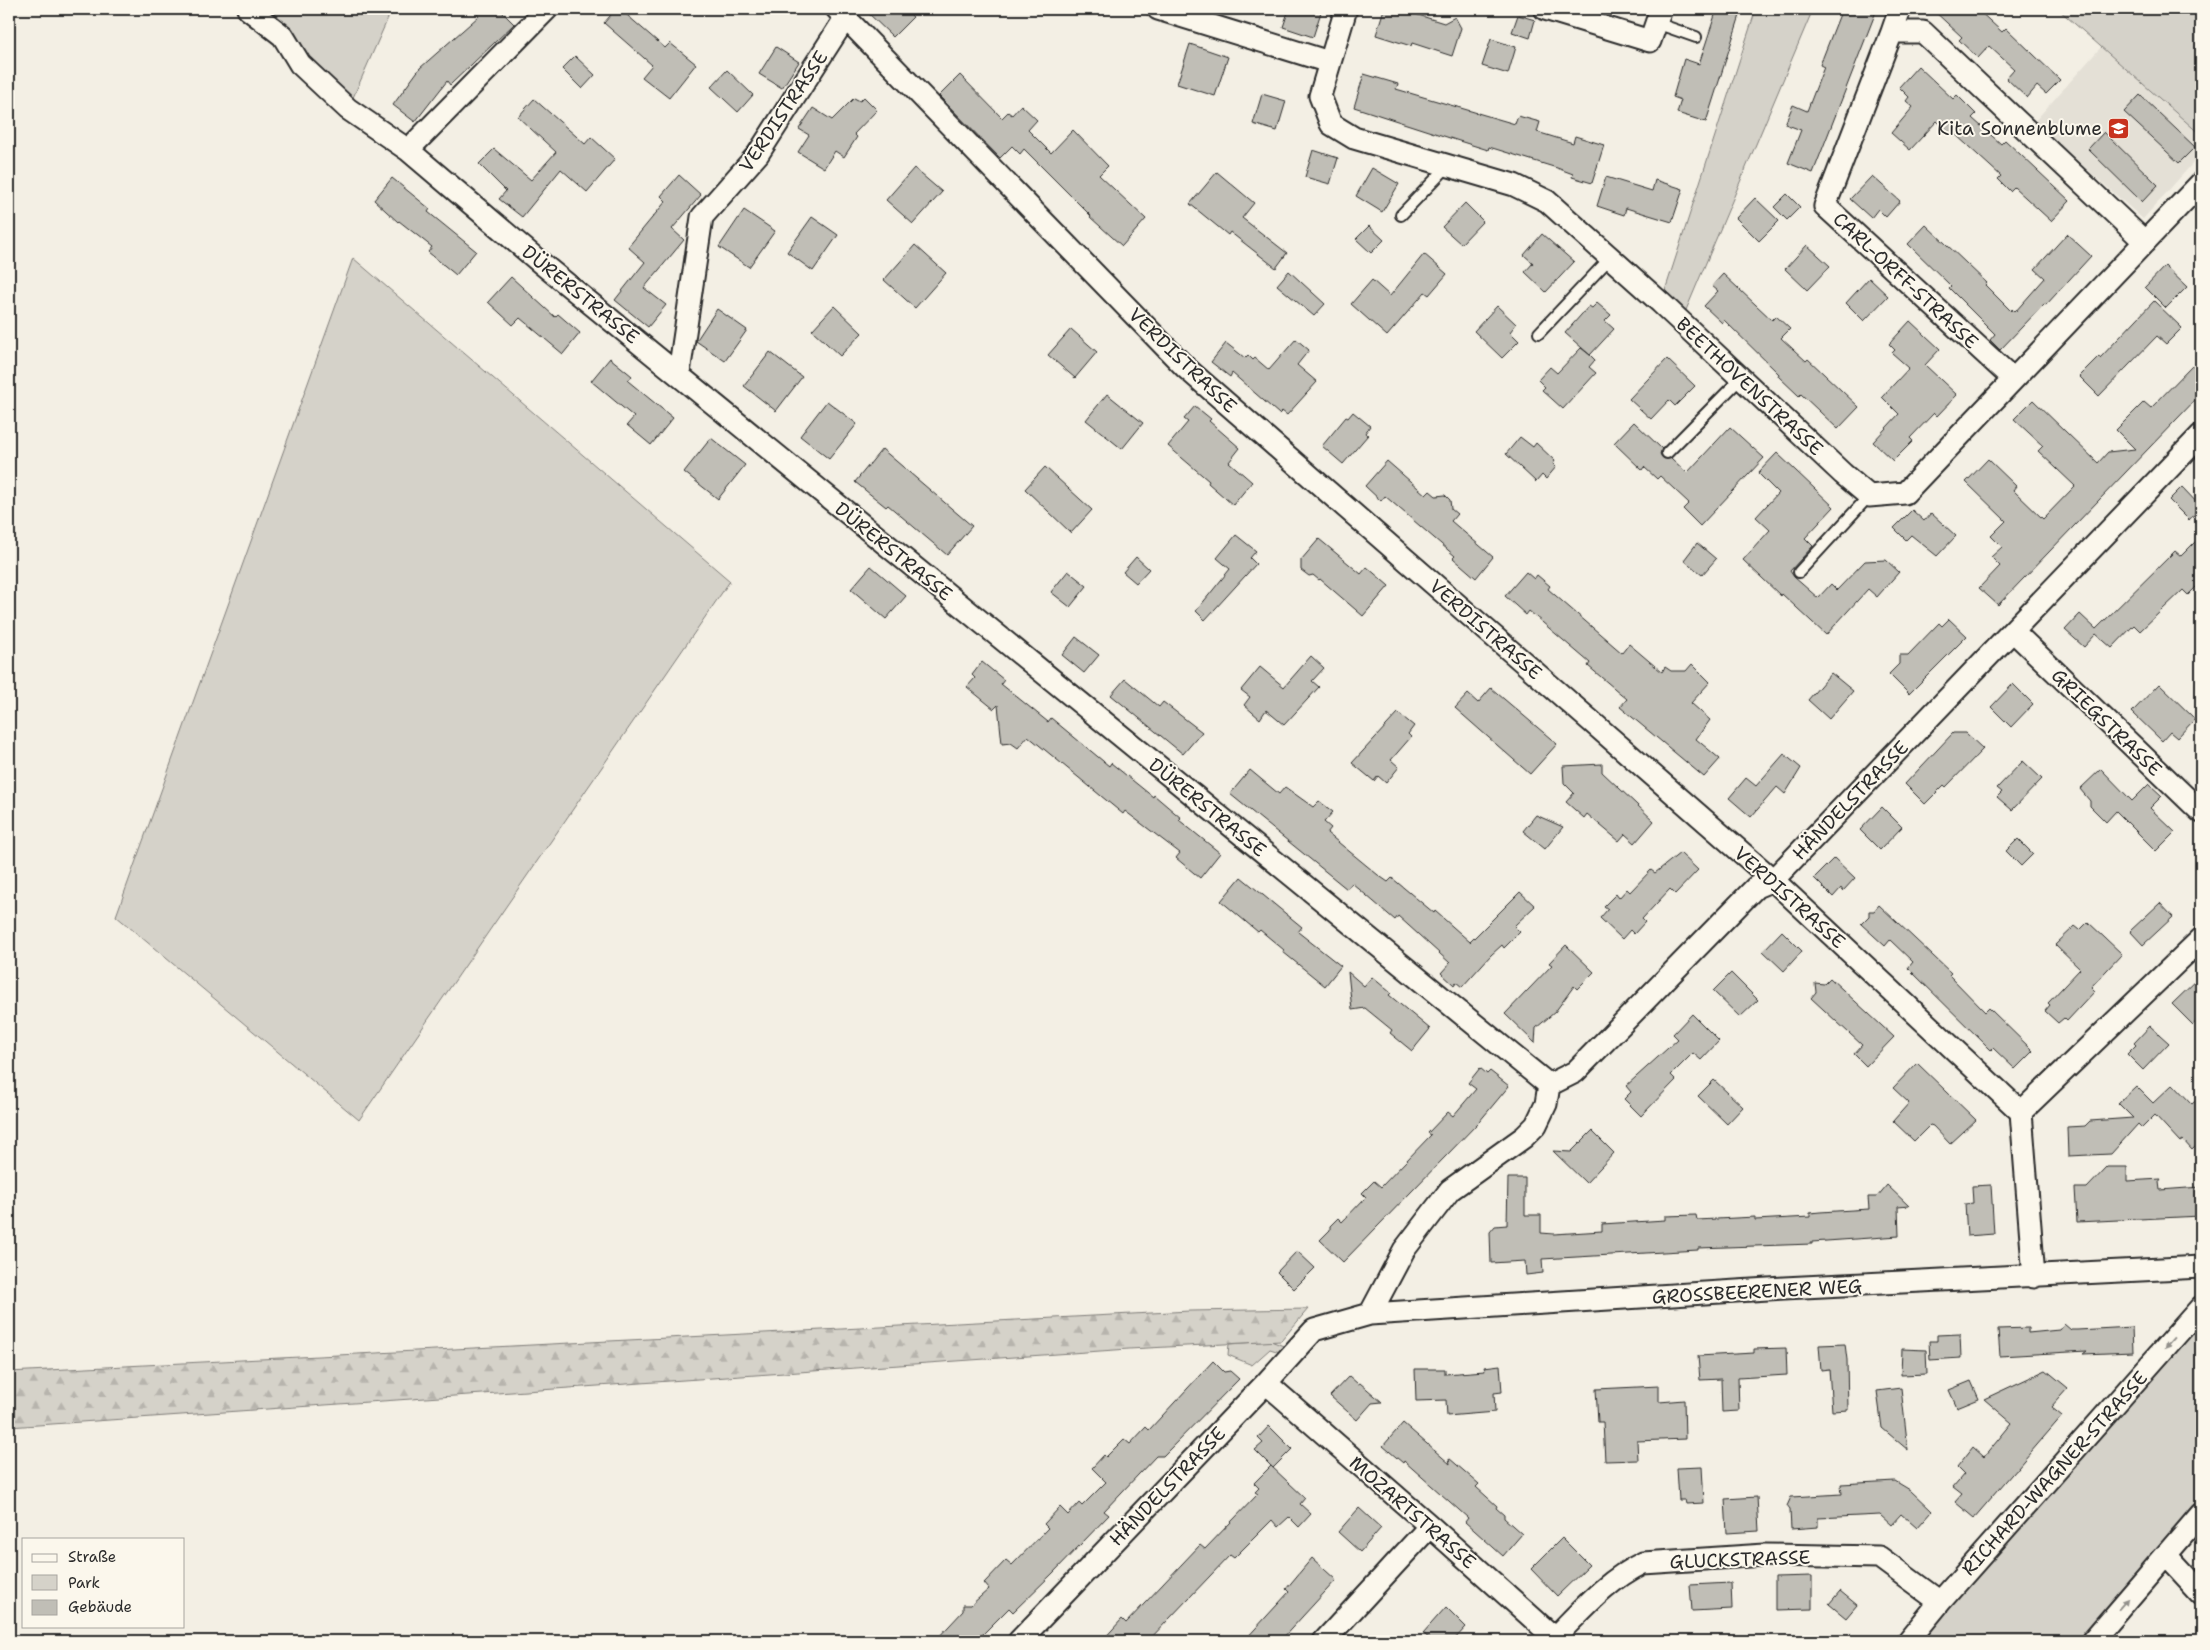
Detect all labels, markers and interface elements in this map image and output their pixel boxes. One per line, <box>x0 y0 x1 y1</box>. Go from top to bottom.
street label: VERDISTRASSE <box>734 46 833 177</box>
place label: Kita Sonnenblume <box>1937 116 2102 141</box>
school or university icon: Kita Sonnenblume <box>2106 116 2130 140</box>
street label: CARL-ORFF-STRASSE <box>1828 206 1984 354</box>
street label: DÜRERSTRASSE <box>517 239 645 350</box>
street label: VERDISTRASSE <box>1123 302 1242 419</box>
street label: BEETHOVENSTRASSE <box>1671 312 1829 461</box>
street label: DÜRERSTRASSE <box>830 496 958 607</box>
street label: VERDISTRASSE <box>1424 574 1547 685</box>
street label: GRIEGSTRASSE <box>2046 663 2167 782</box>
street label: HÄNDELSTRASSE <box>1787 735 1914 866</box>
street label: DÜRERSTRASSE <box>1144 752 1272 863</box>
street label: VERDISTRASSE <box>1729 841 1851 954</box>
street label: GROSSBEERENER WEG <box>1651 1274 1863 1309</box>
one-way arrow <box>2163 1337 2175 1349</box>
street label: RICHARD-WAGNER-STRASSE <box>1956 1366 2153 1581</box>
street label: HÄNDELSTRASSE <box>1104 1421 1231 1552</box>
street label: MOZARTSTRASSE <box>1344 1450 1481 1574</box>
legend <box>22 1538 185 1628</box>
street label: GLUCKSTRASSE <box>1669 1545 1811 1574</box>
text: Straße <box>68 1547 116 1567</box>
text: Park <box>68 1573 100 1593</box>
text: Gebäude <box>68 1597 132 1617</box>
one-way arrow <box>2118 1598 2129 1611</box>

